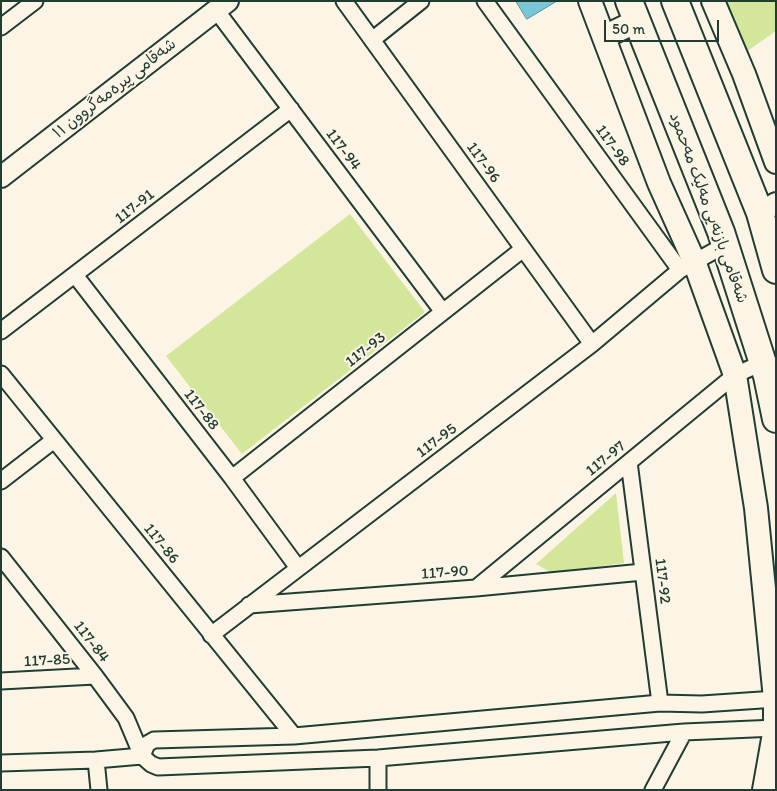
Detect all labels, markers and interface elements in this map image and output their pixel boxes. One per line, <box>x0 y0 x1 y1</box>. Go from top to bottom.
scale bar <box>607 10 722 42</box>
text: 50 m <box>612 20 645 38</box>
street label: شەقامی پیرەمەگروون ١١ <box>49 35 181 143</box>
street label: شەقامی بازنەیی مەلیک مەحمود <box>665 110 751 306</box>
street label: 117-98 <box>591 122 633 170</box>
street label: 117-94 <box>321 125 365 175</box>
street label: 117-96 <box>462 139 504 187</box>
street label: 117-91 <box>111 186 159 228</box>
street label: 117-93 <box>342 328 390 372</box>
street label: 117-88 <box>179 386 223 434</box>
street label: 117-95 <box>413 420 461 462</box>
street label: 117-97 <box>582 437 630 481</box>
street label: 117-86 <box>139 520 183 568</box>
street label: 117-92 <box>650 557 674 605</box>
street label: 117-90 <box>421 562 469 584</box>
street label: 117-84 <box>69 617 113 667</box>
street label: 117-85 <box>23 650 71 672</box>

